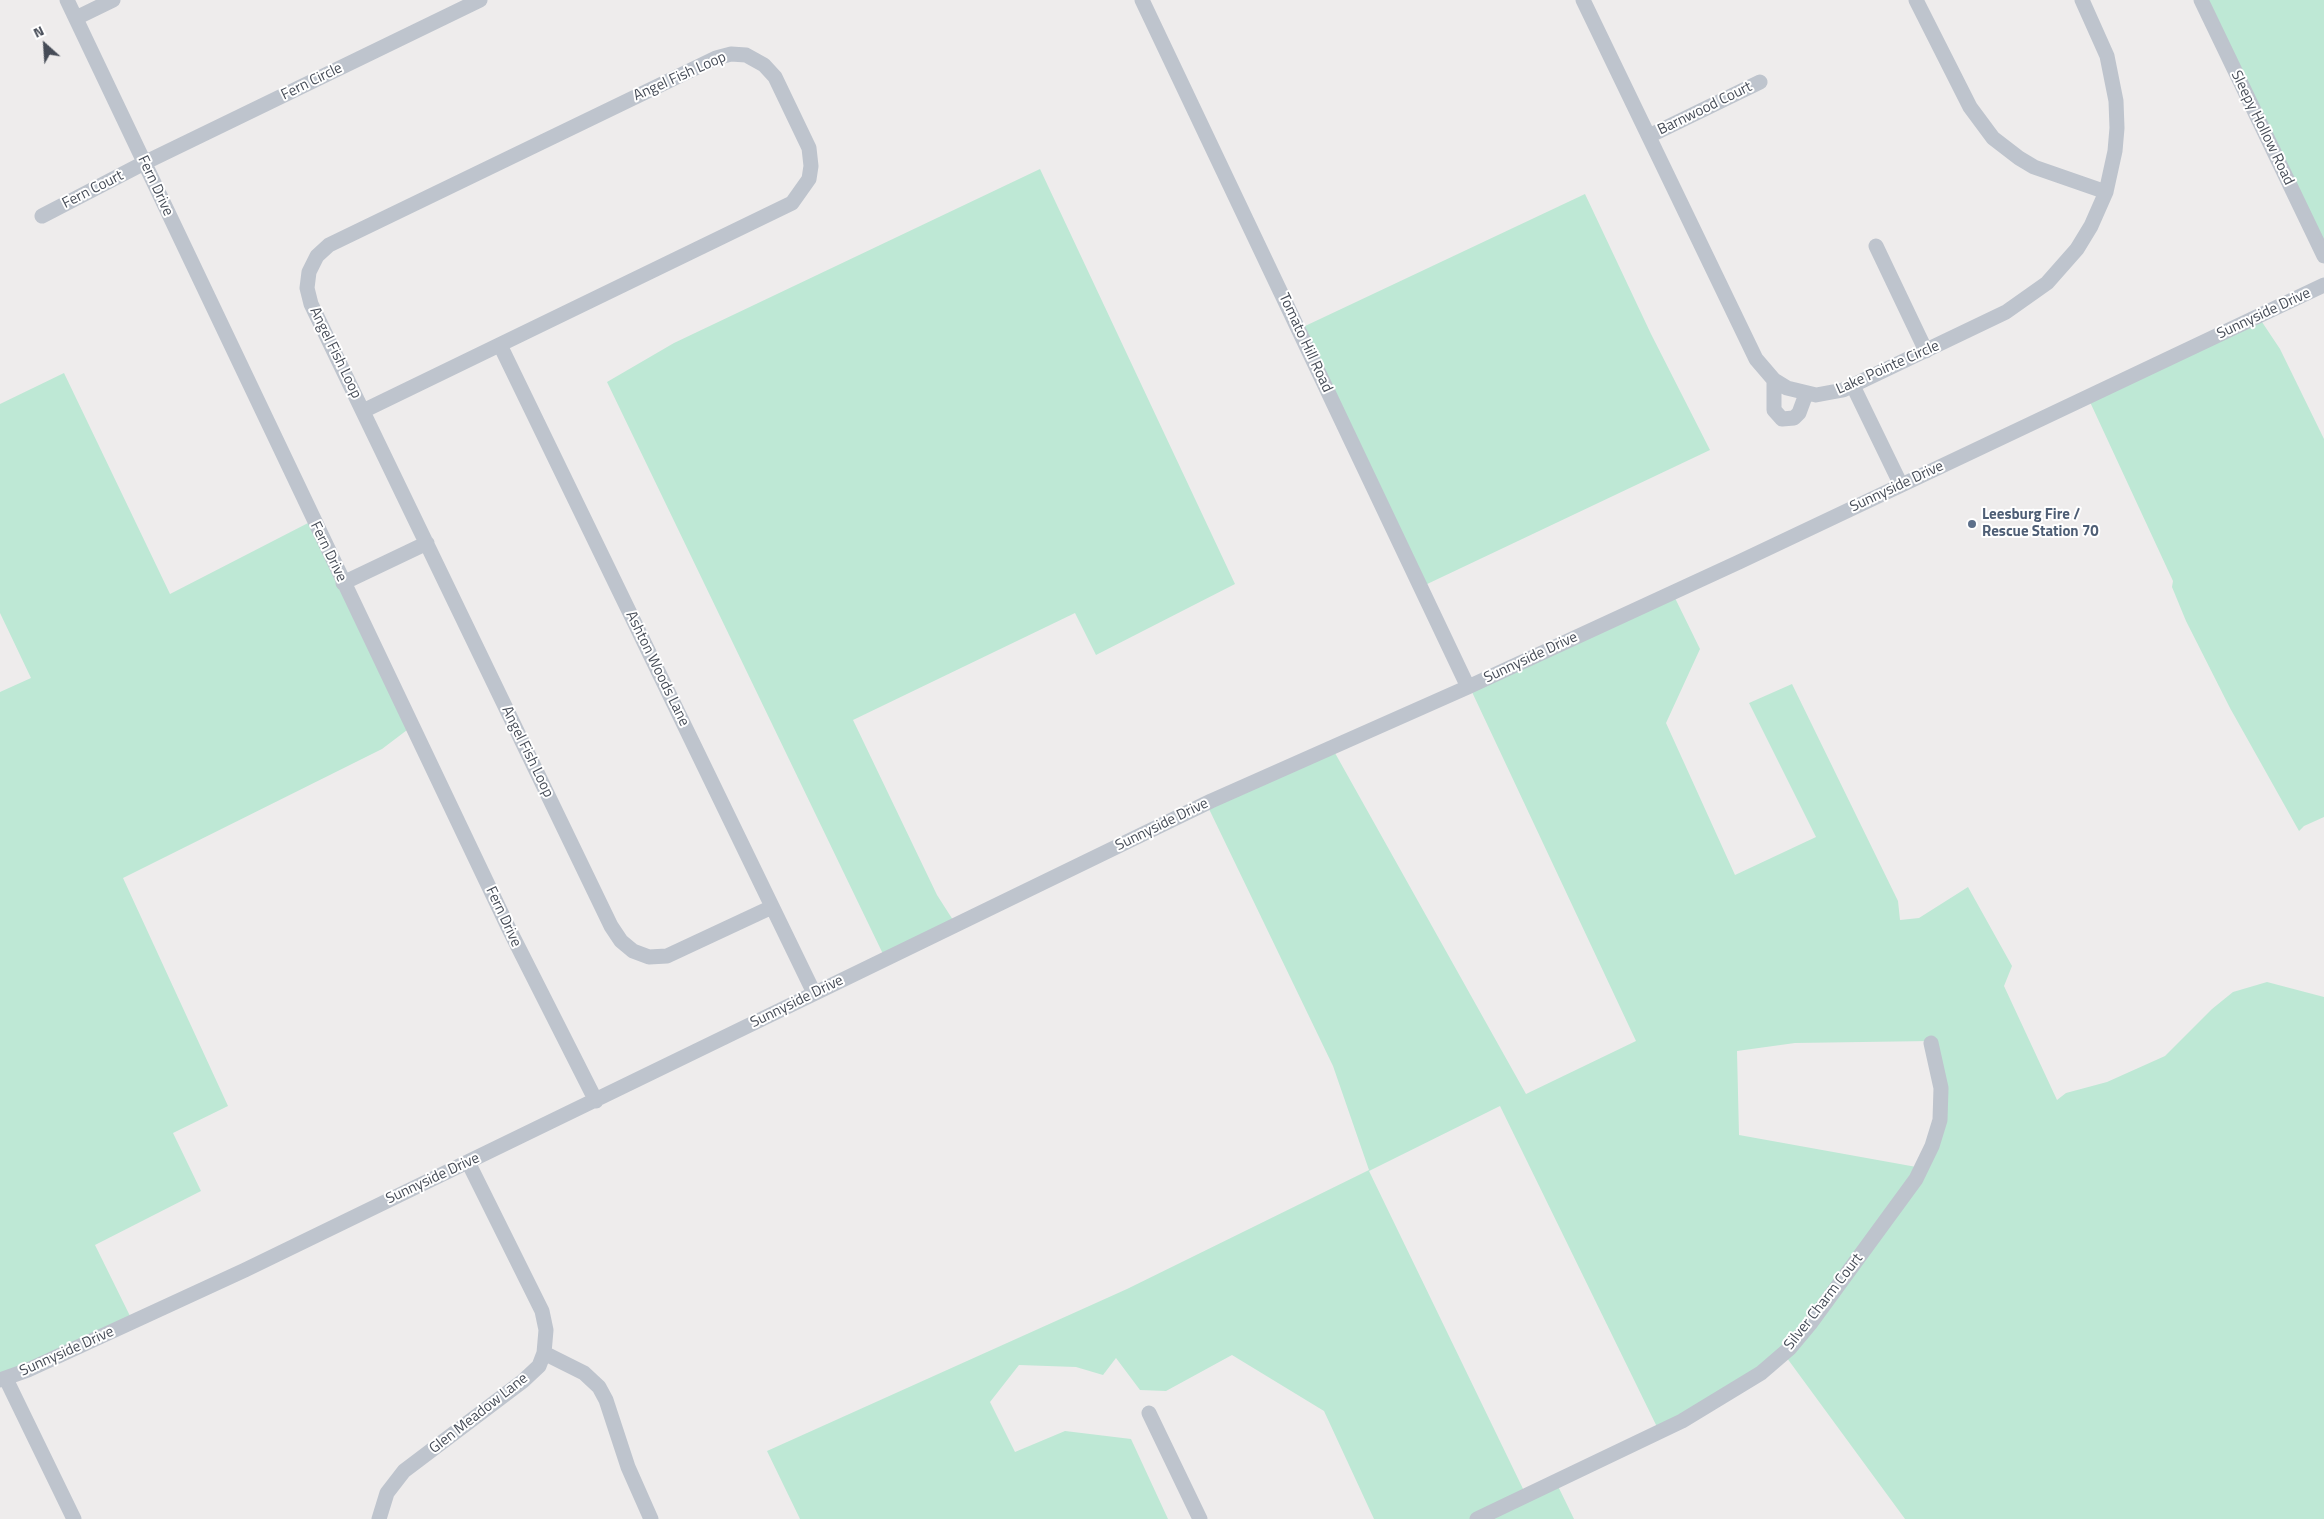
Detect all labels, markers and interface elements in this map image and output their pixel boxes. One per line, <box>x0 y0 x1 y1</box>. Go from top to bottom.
north arrow <box>20 20 70 70</box>
text: N <box>29 20 47 43</box>
street label: Angel Fish Loop <box>631 49 729 105</box>
street label: Fern Circle <box>278 59 346 105</box>
street label: Sleepy Hollow Road <box>2227 68 2297 188</box>
street label: Barnwood Court <box>1655 78 1755 140</box>
street label: Fern Drive <box>133 153 177 219</box>
street label: Fern Court <box>59 167 127 213</box>
street label: Sunnyside Drive <box>2214 284 2314 344</box>
street label: Tomato Hill Road <box>1274 291 1336 395</box>
street label: Angel Fish Loop <box>305 304 365 402</box>
street label: Lake Pointe Circle <box>1834 337 1942 399</box>
street label: Sunnyside Drive <box>1847 457 1947 517</box>
place label: Leesburg Fire / Rescue Station 70 <box>1982 506 2099 541</box>
marker: Leesburg Fire / Rescue Station 70 <box>1966 518 1978 530</box>
street label: Fern Drive <box>306 519 350 585</box>
street label: Ashton Woods Lane <box>621 609 693 729</box>
street label: Sunnyside Drive <box>1481 628 1581 688</box>
street label: Angel Fish Loop <box>497 703 557 801</box>
street label: Sunnyside Drive <box>1113 795 1211 855</box>
street label: Fern Drive <box>481 884 525 950</box>
street label: Sunnyside Drive <box>748 972 846 1032</box>
street label: Sunnyside Drive <box>383 1149 483 1209</box>
street label: Silver Charm Court <box>1781 1250 1867 1354</box>
street label: Sunnyside Drive <box>17 1323 117 1381</box>
street label: Glen Meadow Lane <box>426 1370 532 1458</box>

